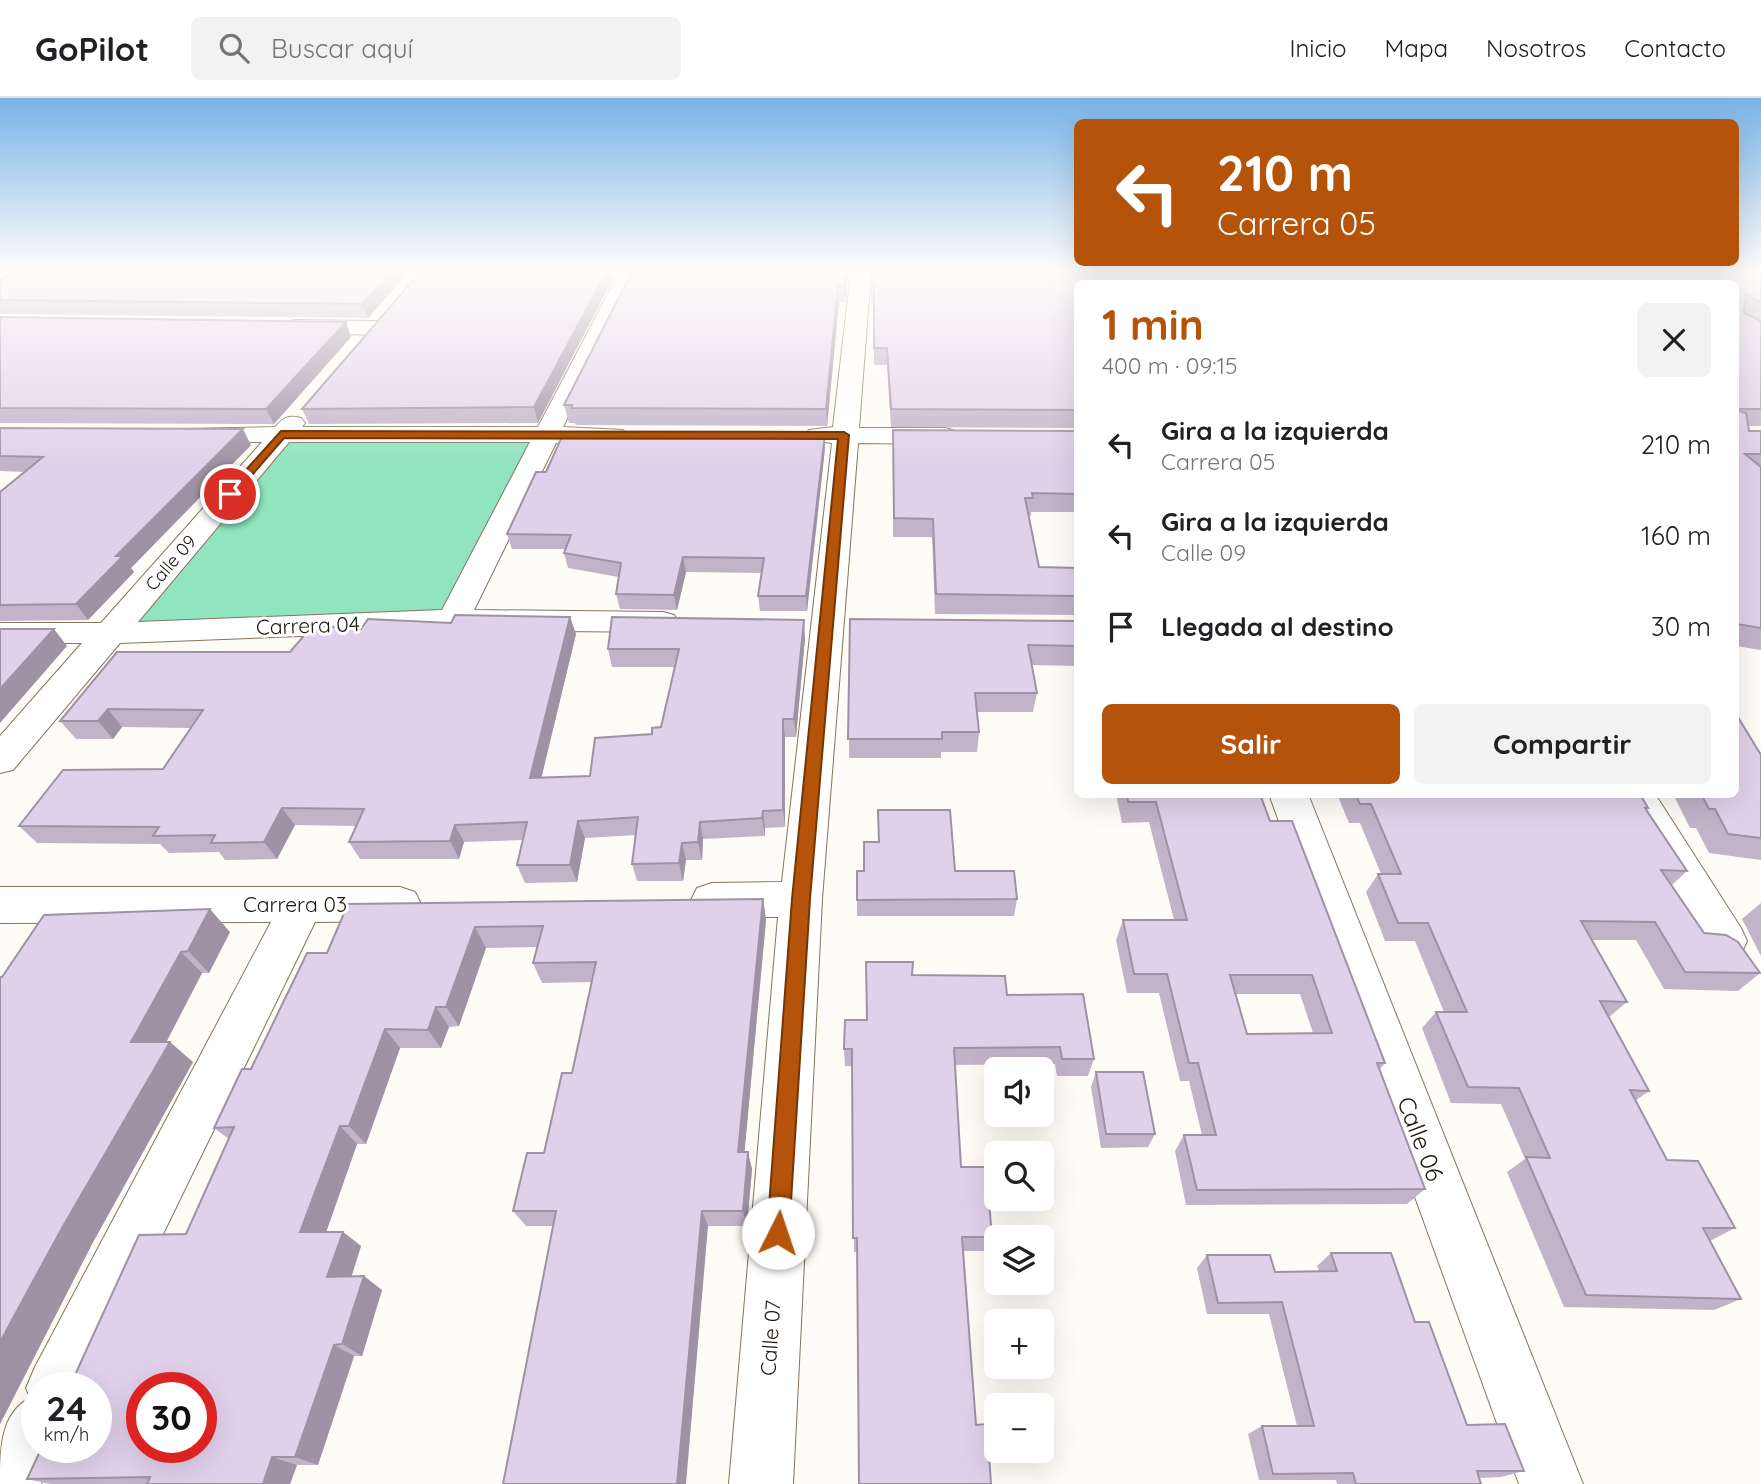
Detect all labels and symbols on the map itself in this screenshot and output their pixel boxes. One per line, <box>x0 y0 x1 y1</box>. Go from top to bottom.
pin <box>200 464 260 524</box>
street label: Calle 09 <box>140 530 201 595</box>
street label: Carrera 04 <box>256 610 360 640</box>
street label: Carrera 03 <box>243 891 347 917</box>
street label: Calle 06 <box>1391 1092 1451 1185</box>
position arrow <box>741 1196 815 1270</box>
street label: Calle 07 <box>754 1299 786 1377</box>
speed limit sign: 30 <box>126 1372 217 1463</box>

